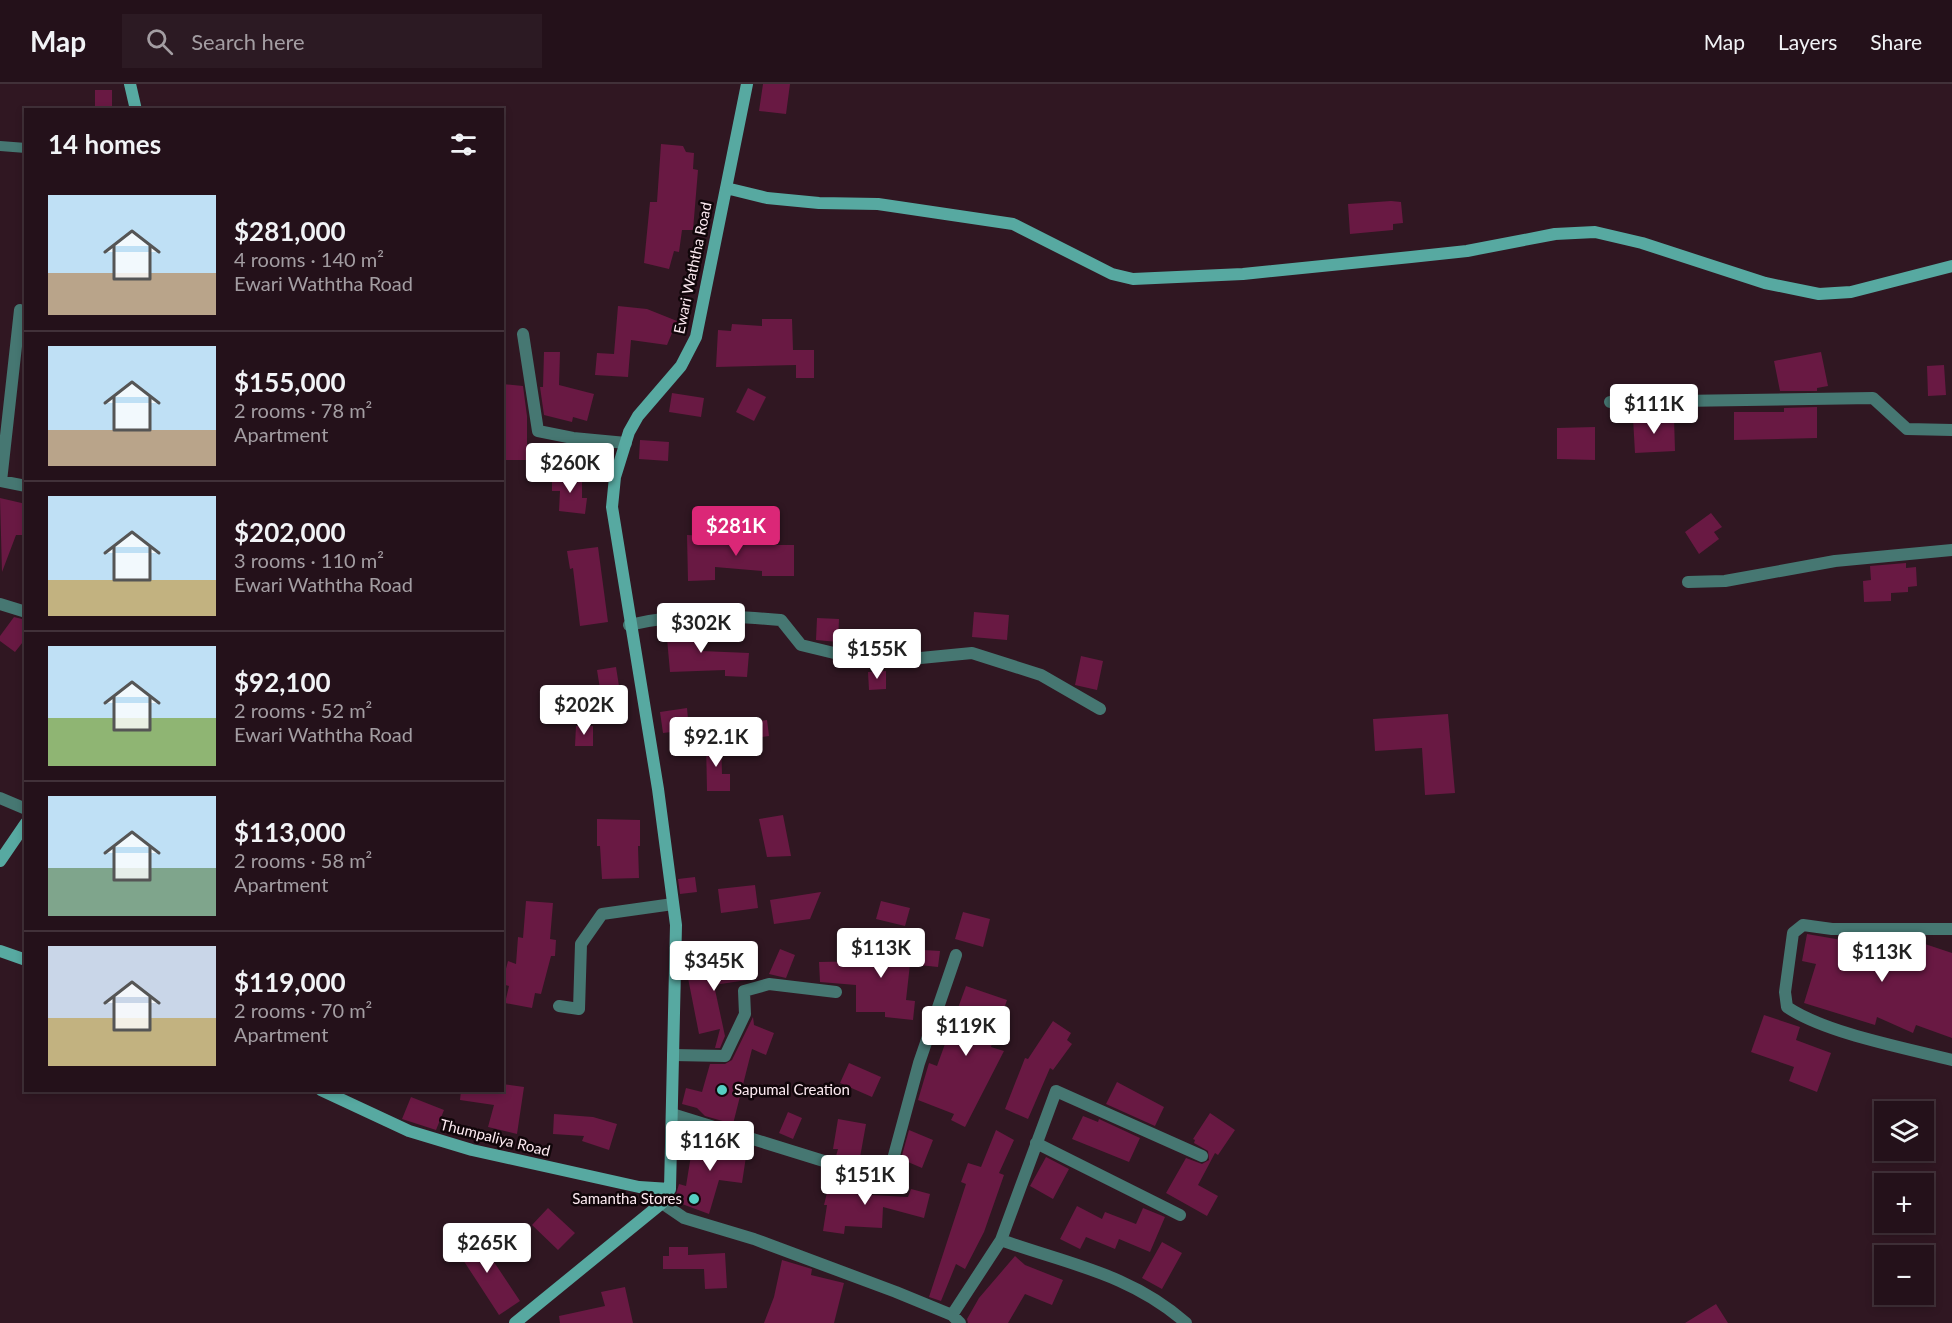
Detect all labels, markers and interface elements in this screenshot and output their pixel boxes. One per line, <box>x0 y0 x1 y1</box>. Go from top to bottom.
search box <box>122 14 542 68</box>
text: Map <box>30 24 86 58</box>
icon: search <box>143 25 176 58</box>
text: Search here <box>191 28 305 55</box>
text: Map <box>1704 29 1745 54</box>
text: Layers <box>1778 29 1837 54</box>
text: Share <box>1870 29 1922 54</box>
text: 14 homes <box>48 128 161 160</box>
icon: filters <box>447 128 480 161</box>
street label: Ewari Waththa Road <box>669 200 715 335</box>
text: $281,000 <box>234 215 346 247</box>
icon: home <box>96 219 168 291</box>
text: 4 rooms · 140 m² <box>234 247 384 271</box>
text: Ewari Waththa Road <box>234 271 413 295</box>
text: $155,000 <box>234 366 346 398</box>
icon: home <box>96 370 168 442</box>
pin: $111K <box>1612 384 1696 435</box>
text: $111K <box>1624 391 1684 415</box>
text: 2 rooms · 78 m² <box>234 398 372 422</box>
text: Apartment <box>234 422 328 446</box>
pin: $260K <box>528 443 612 494</box>
text: $260K <box>540 450 600 474</box>
pin: $281K <box>694 506 778 557</box>
text: $281K <box>706 513 766 537</box>
text: $202,000 <box>234 516 346 548</box>
icon: home <box>96 520 168 592</box>
text: 3 rooms · 110 m² <box>234 548 384 572</box>
text: Ewari Waththa Road <box>234 572 413 596</box>
pin: $302K <box>659 603 743 654</box>
text: $302K <box>671 610 731 634</box>
pin: $155K <box>835 629 919 680</box>
text: $155K <box>847 636 907 660</box>
text: $92,100 <box>234 666 331 698</box>
icon: home <box>96 670 168 742</box>
pin: $202K <box>542 685 626 736</box>
text: $202K <box>554 692 614 716</box>
text: 2 rooms · 52 m² <box>234 698 372 722</box>
pin: $92.1K <box>667 717 765 768</box>
text: Ewari Waththa Road <box>234 722 413 746</box>
text: $92.1K <box>684 724 748 748</box>
text: $113,000 <box>234 816 346 848</box>
icon: home <box>96 820 168 892</box>
text: 2 rooms · 58 m² <box>234 848 372 872</box>
text: Apartment <box>234 872 328 896</box>
pin: $113K <box>839 928 923 979</box>
pin: $113K <box>1840 932 1924 983</box>
text: $113K <box>851 935 911 959</box>
text: $113K <box>1852 939 1912 963</box>
pin: $345K <box>672 941 756 992</box>
text: $345K <box>684 948 744 972</box>
text: $119,000 <box>234 966 346 998</box>
icon: home <box>96 970 168 1042</box>
text: 2 rooms · 70 m² <box>234 998 372 1022</box>
pin: $119K <box>924 1006 1008 1057</box>
text: $119K <box>936 1013 996 1037</box>
text: Apartment <box>234 1022 328 1046</box>
place label: Sapumal Creation <box>734 1080 850 1098</box>
marker: Sapumal Creation <box>715 1083 729 1097</box>
map controls <box>1874 1101 1934 1305</box>
button: layers <box>1874 1101 1934 1161</box>
street label: Thumpaliya Road <box>438 1115 552 1159</box>
pin: $116K <box>668 1121 752 1172</box>
text: $116K <box>680 1128 740 1152</box>
pin: $151K <box>823 1155 907 1206</box>
text: $151K <box>835 1162 895 1186</box>
button: + <box>1874 1173 1934 1233</box>
place label: Samantha Stores <box>572 1189 682 1207</box>
marker: Samantha Stores <box>687 1192 701 1206</box>
pin: $265K <box>445 1223 529 1274</box>
text: $265K <box>457 1230 517 1254</box>
button: − <box>1874 1245 1934 1305</box>

